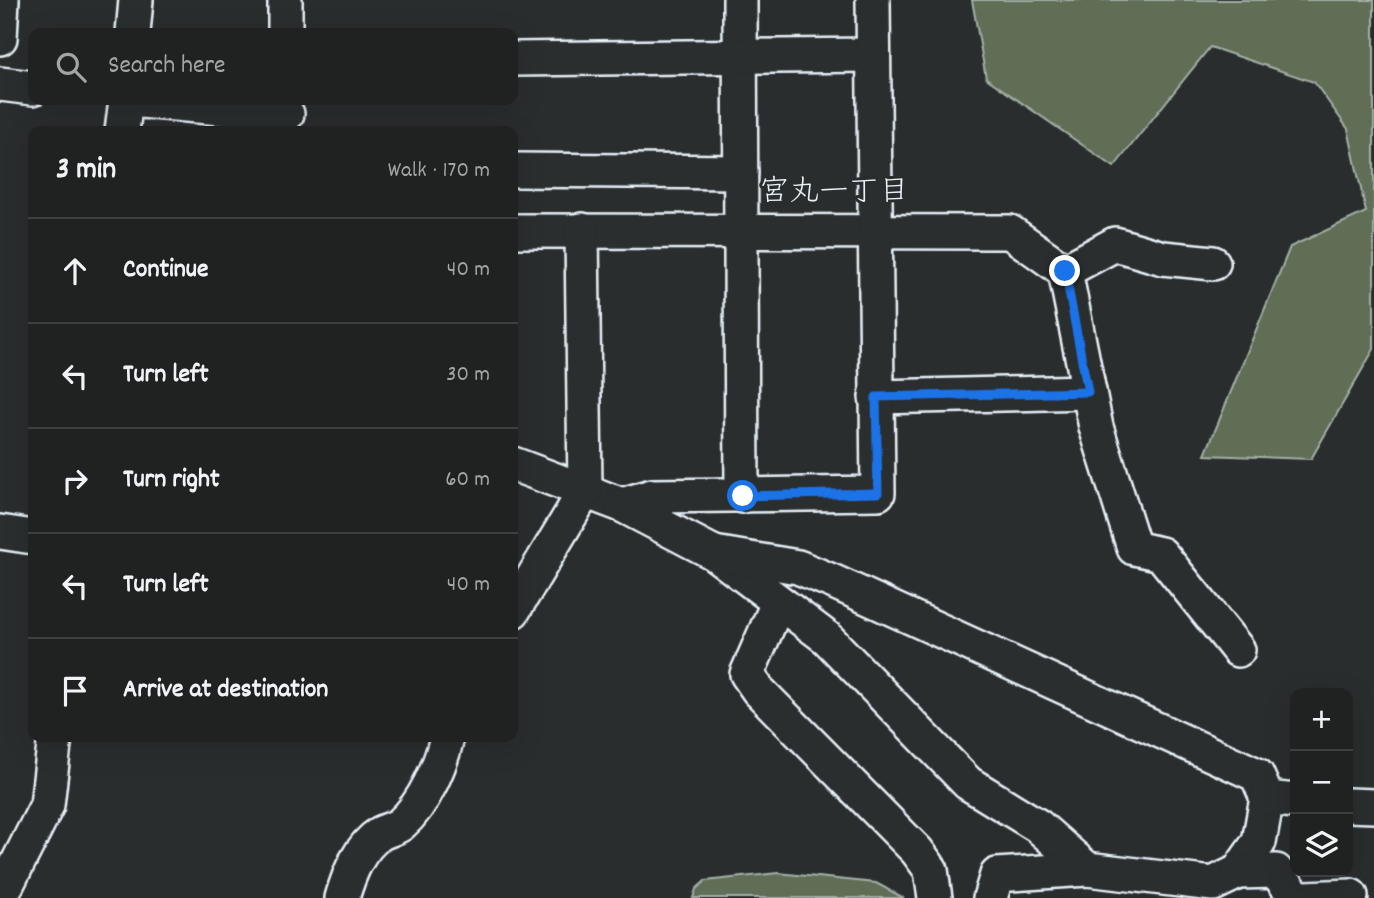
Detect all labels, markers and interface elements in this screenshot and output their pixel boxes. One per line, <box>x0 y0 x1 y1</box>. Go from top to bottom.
search box <box>28 28 518 105</box>
icon: search <box>52 48 90 86</box>
text: Search here <box>108 48 226 85</box>
text: 3 min <box>56 150 116 193</box>
text: Walk · 170 m <box>388 155 490 188</box>
district label: 宮丸一丁目 <box>759 173 909 216</box>
icon: ahead <box>56 252 94 290</box>
text: Continue <box>123 252 208 289</box>
text: 40 m <box>447 254 490 287</box>
route end <box>1049 255 1080 286</box>
icon: left <box>56 357 94 395</box>
text: Turn left <box>123 357 209 394</box>
text: 30 m <box>446 359 490 392</box>
icon: right <box>56 462 94 500</box>
text: Turn right <box>123 462 220 499</box>
text: 60 m <box>445 464 490 497</box>
route start <box>727 480 758 511</box>
icon: left <box>56 567 94 605</box>
text: Turn left <box>123 567 209 604</box>
text: 40 m <box>447 569 490 602</box>
icon: arrive <box>56 672 94 710</box>
text: Arrive at destination <box>123 672 328 709</box>
map controls <box>1290 688 1353 877</box>
button: + <box>1290 688 1353 751</box>
button: − <box>1290 751 1353 814</box>
button: layers <box>1290 814 1353 877</box>

